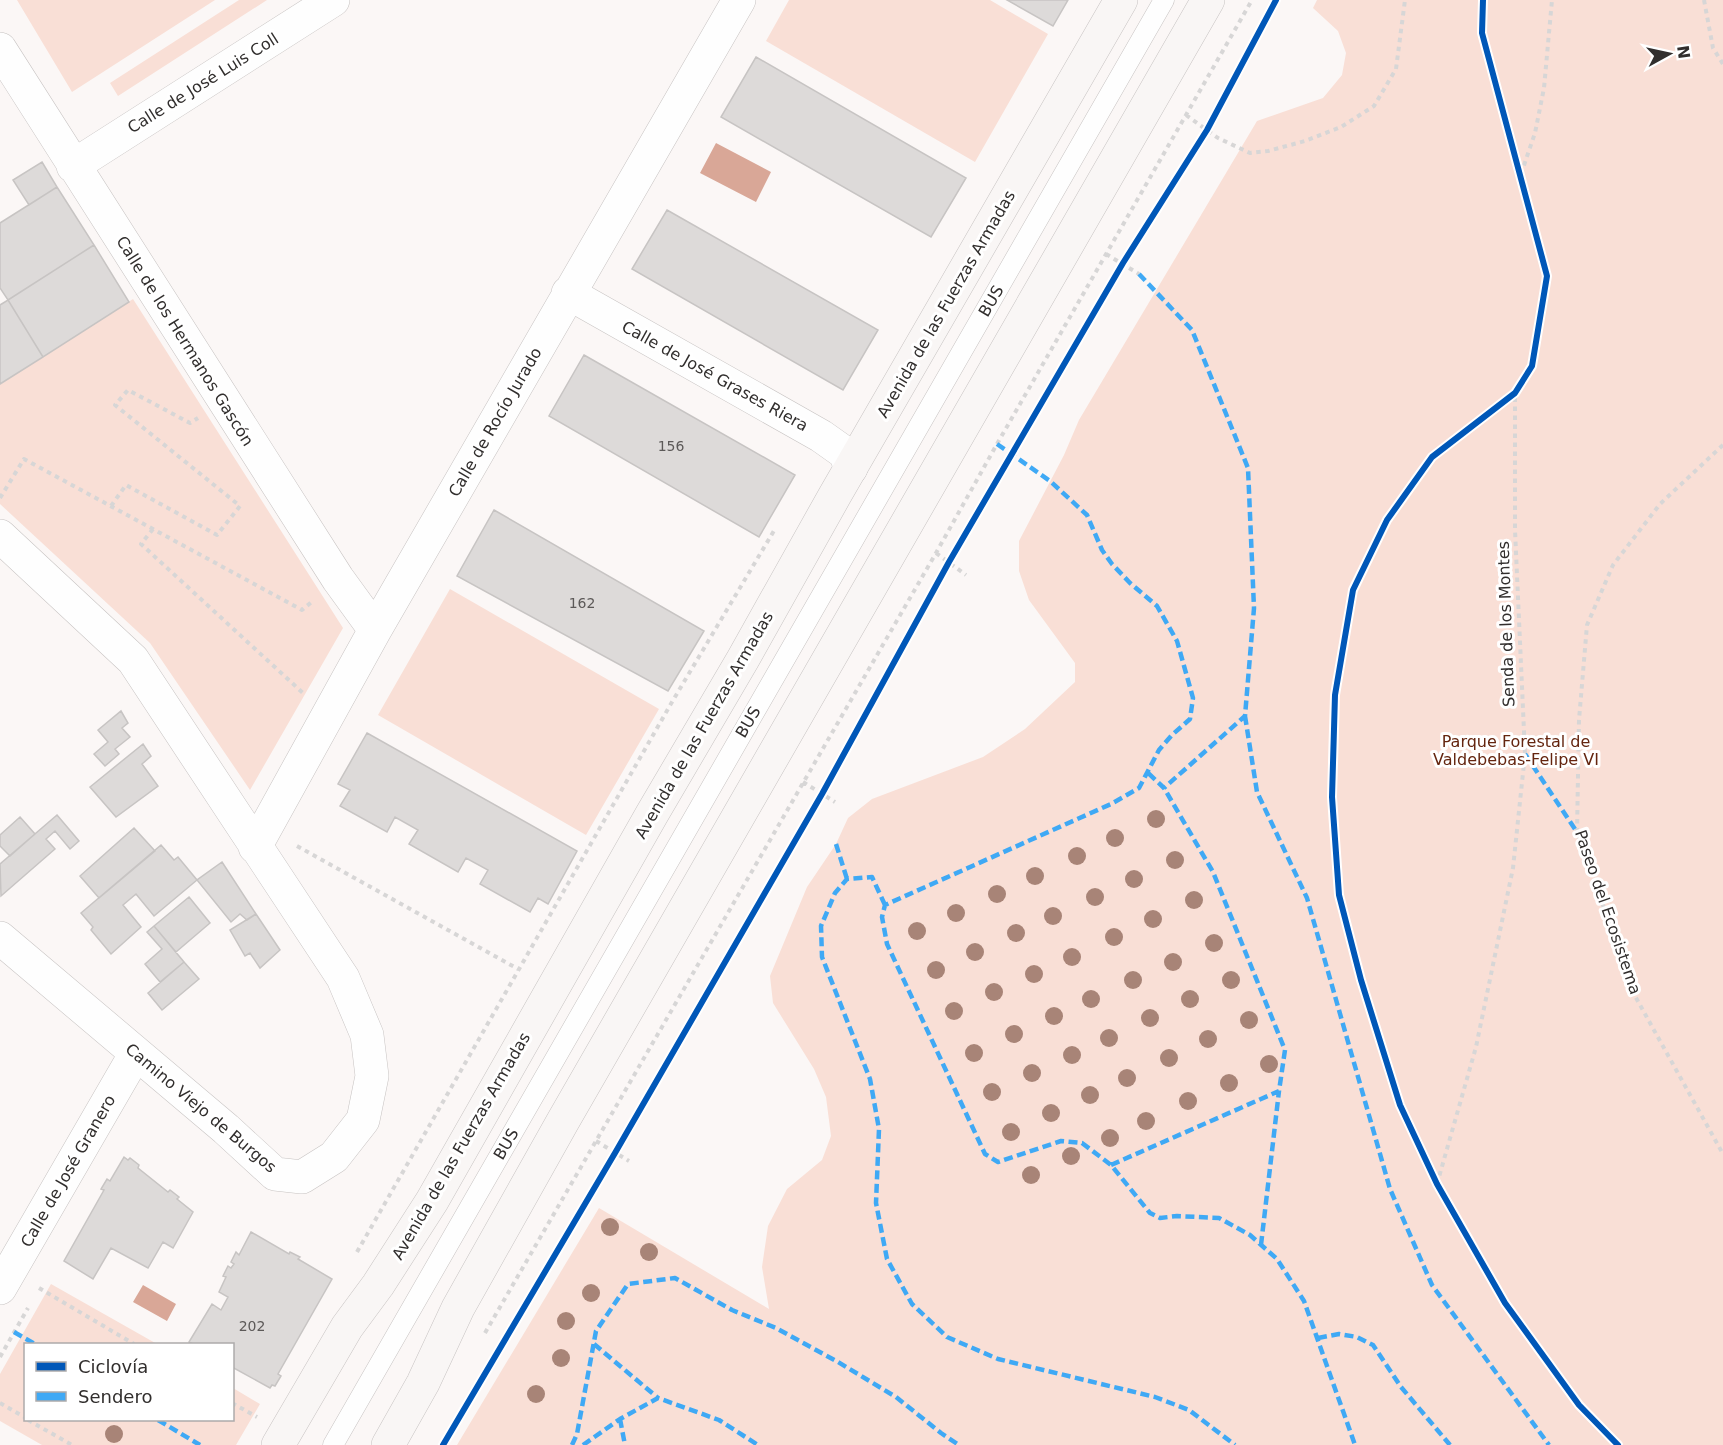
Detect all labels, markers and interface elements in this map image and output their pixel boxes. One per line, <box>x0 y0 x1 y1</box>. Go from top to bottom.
north arrow <box>1639 24 1699 84</box>
street label: Calle de José Luis Coll <box>124 29 282 137</box>
text: N <box>1673 44 1694 60</box>
street label: Avenida de las Fuerzas Armadas <box>873 187 1019 421</box>
street label: Calle de los Hermanos Gascón <box>112 233 258 449</box>
street label: BUS <box>975 282 1007 320</box>
street label: Calle de José Grases Riera <box>619 317 811 435</box>
street label: Calle de Rocío Jurado <box>444 344 546 500</box>
house number: 156 <box>658 438 684 454</box>
street label: Senda de los Montes <box>1494 541 1518 707</box>
house number: 162 <box>569 595 595 611</box>
street label: Avenida de las Fuerzas Armadas <box>631 608 777 842</box>
street label: BUS <box>732 703 764 741</box>
park label: Parque Forestal de Valdebebas-Felipe VI <box>1433 732 1599 769</box>
street label: Paseo del Ecosistema <box>1571 827 1645 997</box>
street label: Avenida de las Fuerzas Armadas <box>388 1029 534 1263</box>
street label: Camino Viejo de Burgos <box>122 1039 280 1177</box>
street label: Calle de José Granero <box>17 1092 119 1250</box>
street label: BUS <box>490 1125 522 1163</box>
house number: 202 <box>239 1318 265 1334</box>
legend <box>24 1343 234 1421</box>
text: Ciclovía <box>78 1356 148 1377</box>
text: Sendero <box>78 1386 152 1407</box>

